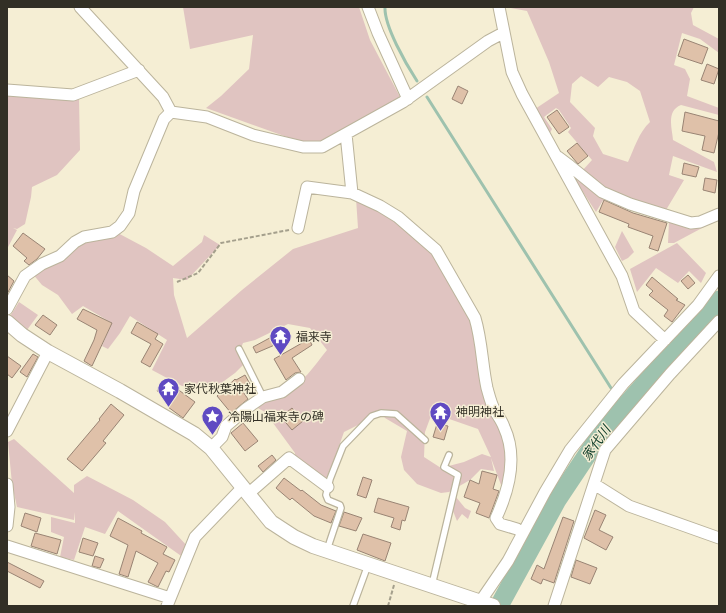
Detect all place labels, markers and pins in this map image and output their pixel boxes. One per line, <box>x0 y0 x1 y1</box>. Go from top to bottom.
temple icon: 福来寺 <box>268 324 294 357</box>
place label: 福来寺 <box>296 329 332 345</box>
temple icon: 家代秋葉神社 <box>156 376 182 409</box>
place label: 家代秋葉神社 <box>184 381 256 397</box>
temple icon: 神明神社 <box>427 399 453 432</box>
place icon: 冷陽山福来寺の碑 <box>200 404 226 437</box>
place label: 神明神社 <box>456 404 504 420</box>
place label: 冷陽山福来寺の碑 <box>228 409 324 425</box>

